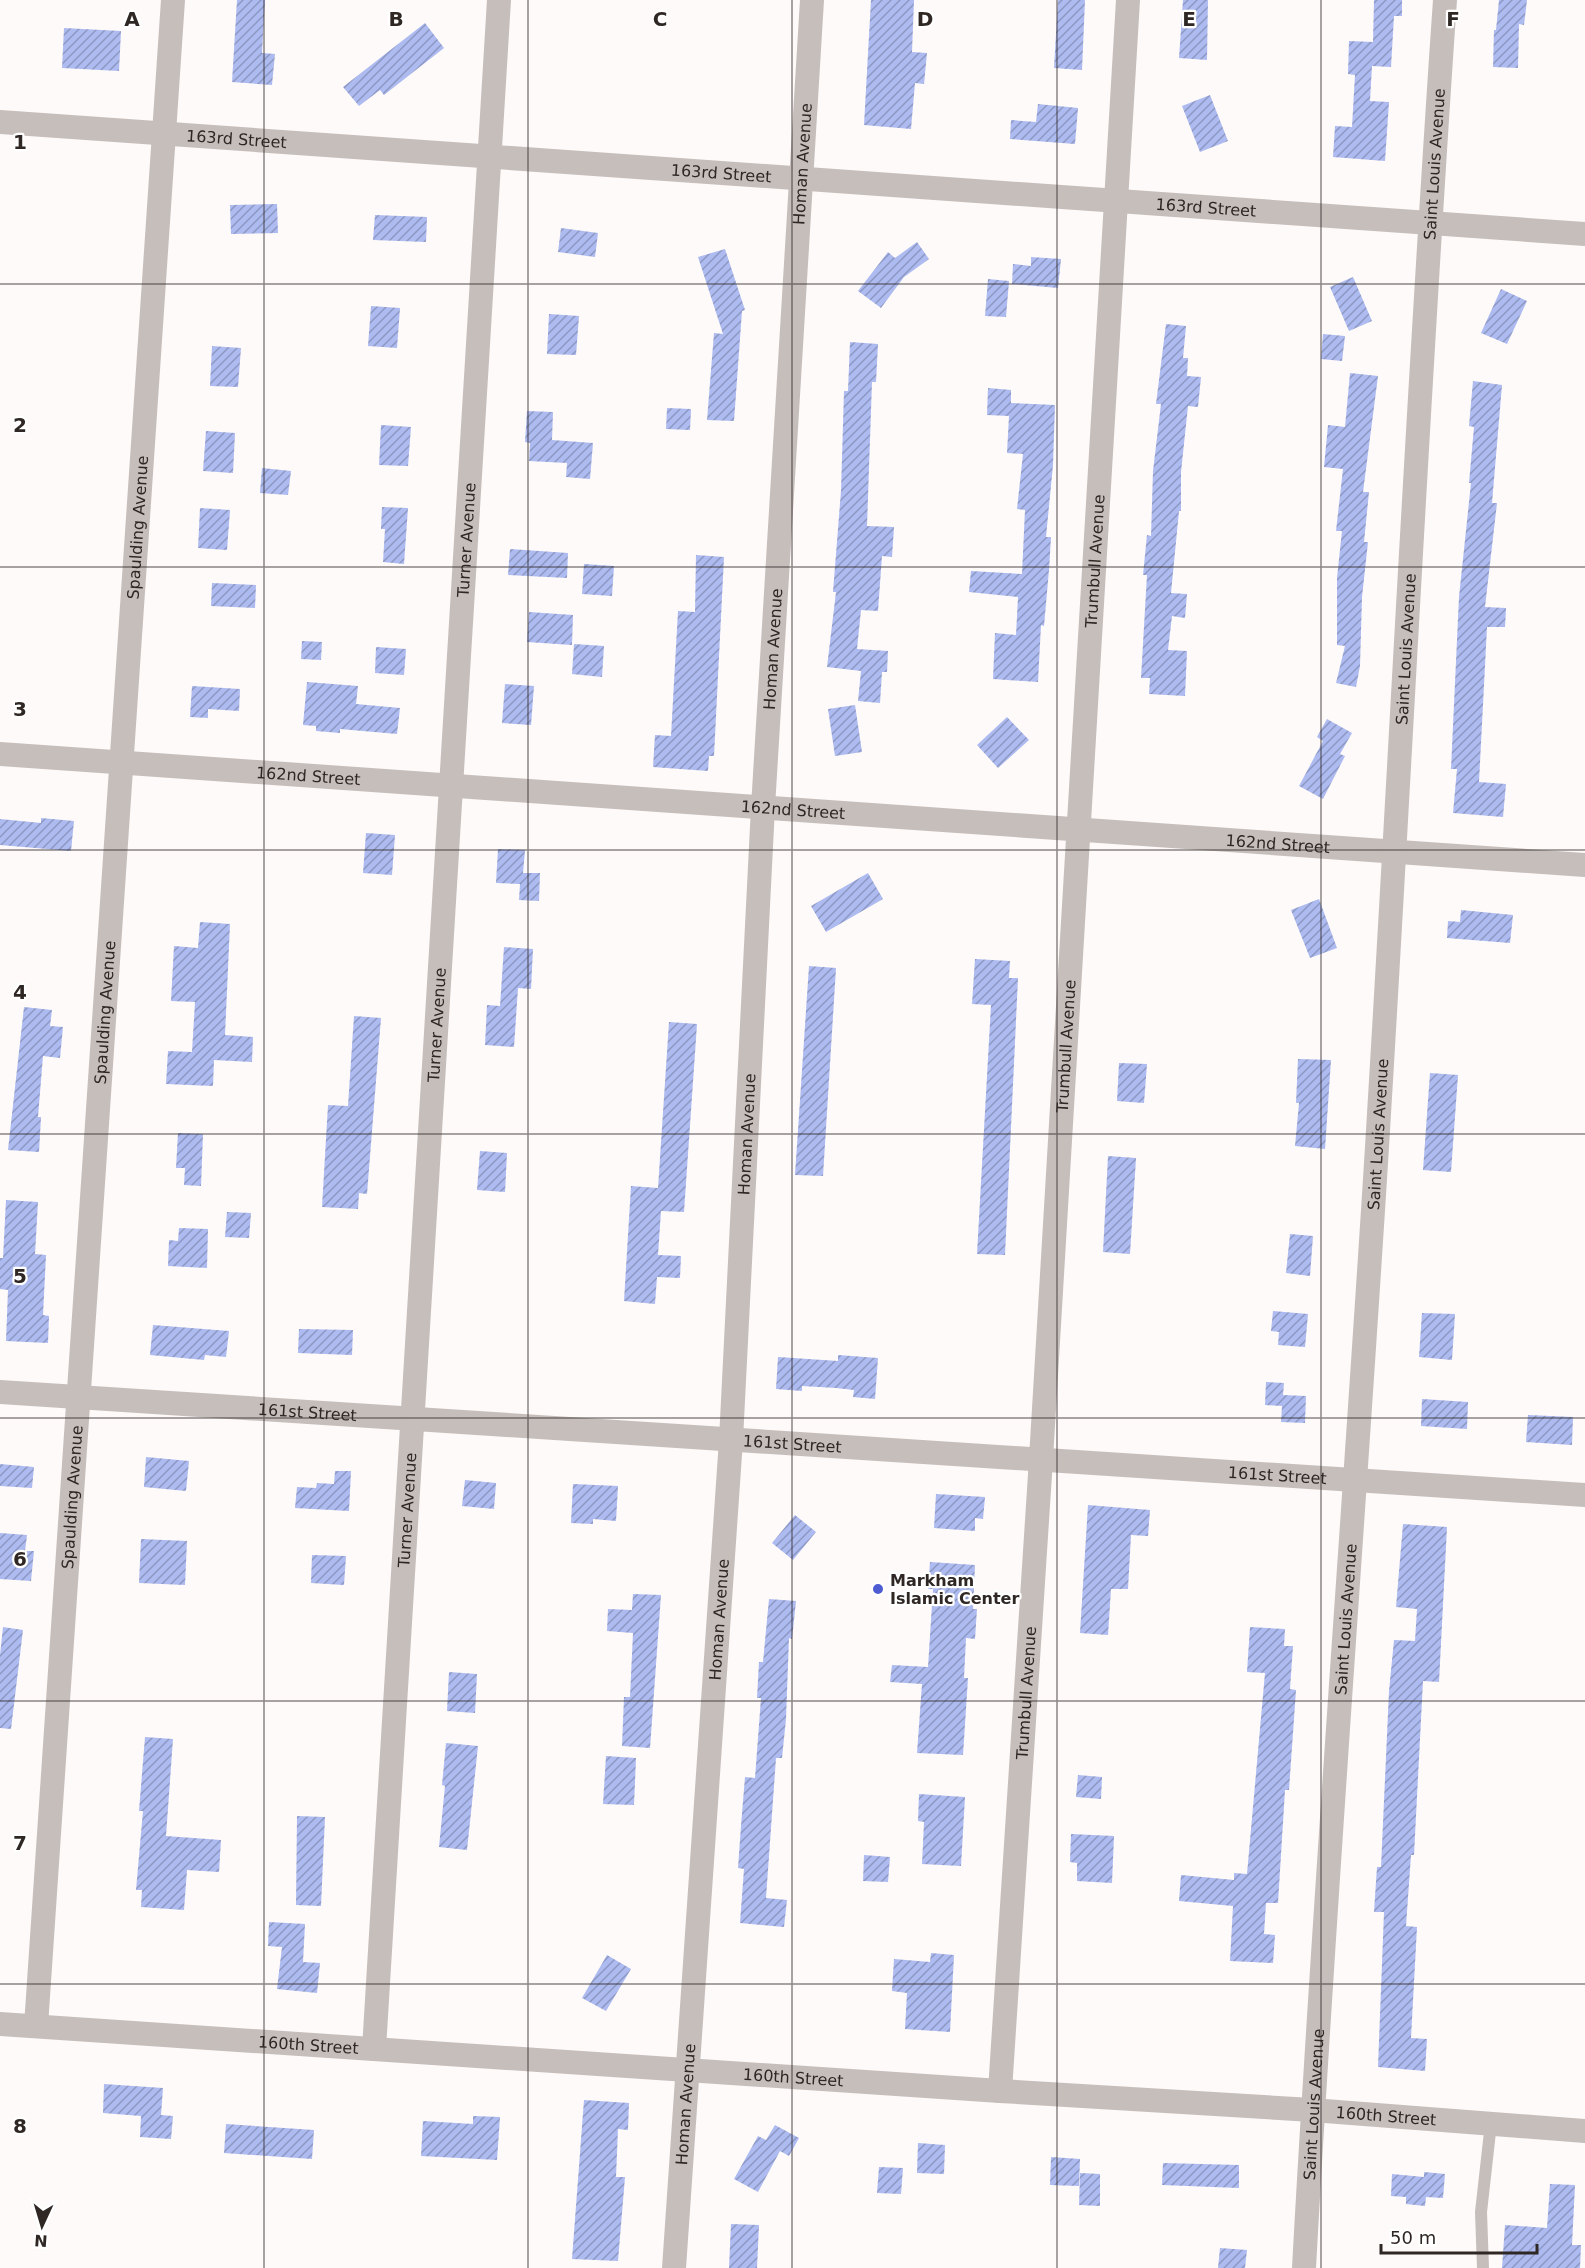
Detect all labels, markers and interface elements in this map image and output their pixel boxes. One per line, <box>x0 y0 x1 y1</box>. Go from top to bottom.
text: A <box>124 7 140 31</box>
text: B <box>388 7 404 31</box>
text: C <box>653 7 667 31</box>
text: D <box>917 7 933 31</box>
text: E <box>1182 7 1196 31</box>
text: F <box>1446 7 1460 31</box>
street label: Saint Louis Avenue <box>1420 88 1449 240</box>
street label: Homan Avenue <box>789 103 816 225</box>
street label: 163rd Street <box>185 126 287 152</box>
text: 1 <box>13 130 27 154</box>
street label: 163rd Street <box>670 160 772 186</box>
street label: 163rd Street <box>1155 195 1257 221</box>
text: 2 <box>13 413 27 437</box>
street label: Spaulding Avenue <box>123 455 152 600</box>
street label: Turner Avenue <box>454 482 480 599</box>
street label: Trumbull Avenue <box>1082 494 1109 629</box>
street label: Saint Louis Avenue <box>1392 573 1420 726</box>
street label: Homan Avenue <box>760 588 786 711</box>
text: 3 <box>13 697 27 721</box>
street label: 162nd Street <box>255 763 361 789</box>
street label: 162nd Street <box>740 797 846 823</box>
street label: 162nd Street <box>1225 831 1331 857</box>
street label: Spaulding Avenue <box>91 940 119 1085</box>
street label: Turner Avenue <box>424 967 450 1084</box>
street label: Trumbull Avenue <box>1053 979 1080 1114</box>
text: 4 <box>13 980 27 1004</box>
street label: Saint Louis Avenue <box>1364 1058 1392 1211</box>
street label: Homan Avenue <box>734 1073 760 1196</box>
text: 5 <box>13 1264 27 1288</box>
street label: 161st Street <box>257 1400 357 1425</box>
street label: Spaulding Avenue <box>58 1425 87 1570</box>
street label: 161st Street <box>742 1431 842 1457</box>
street label: Turner Avenue <box>394 1452 420 1569</box>
street label: 161st Street <box>1227 1463 1327 1488</box>
street label: Saint Louis Avenue <box>1331 1543 1361 1696</box>
text: 6 <box>13 1547 27 1571</box>
street label: Homan Avenue <box>705 1558 733 1681</box>
place label: Markham Islamic Center <box>890 1571 1019 1608</box>
marker: Markham Islamic Center <box>871 1582 885 1596</box>
street label: Trumbull Avenue <box>1012 1626 1040 1761</box>
text: 7 <box>13 1831 27 1855</box>
street label: Saint Louis Avenue <box>1300 2028 1328 2181</box>
street label: 160th Street <box>257 2032 359 2058</box>
street label: Homan Avenue <box>672 2043 699 2166</box>
street label: 160th Street <box>742 2065 844 2090</box>
street label: 160th Street <box>1335 2103 1437 2130</box>
text: 8 <box>13 2114 27 2138</box>
north arrow <box>12 2196 72 2256</box>
scale bar <box>1381 2217 1537 2255</box>
text: 50 m <box>1390 2227 1436 2248</box>
text: N <box>34 2231 48 2250</box>

